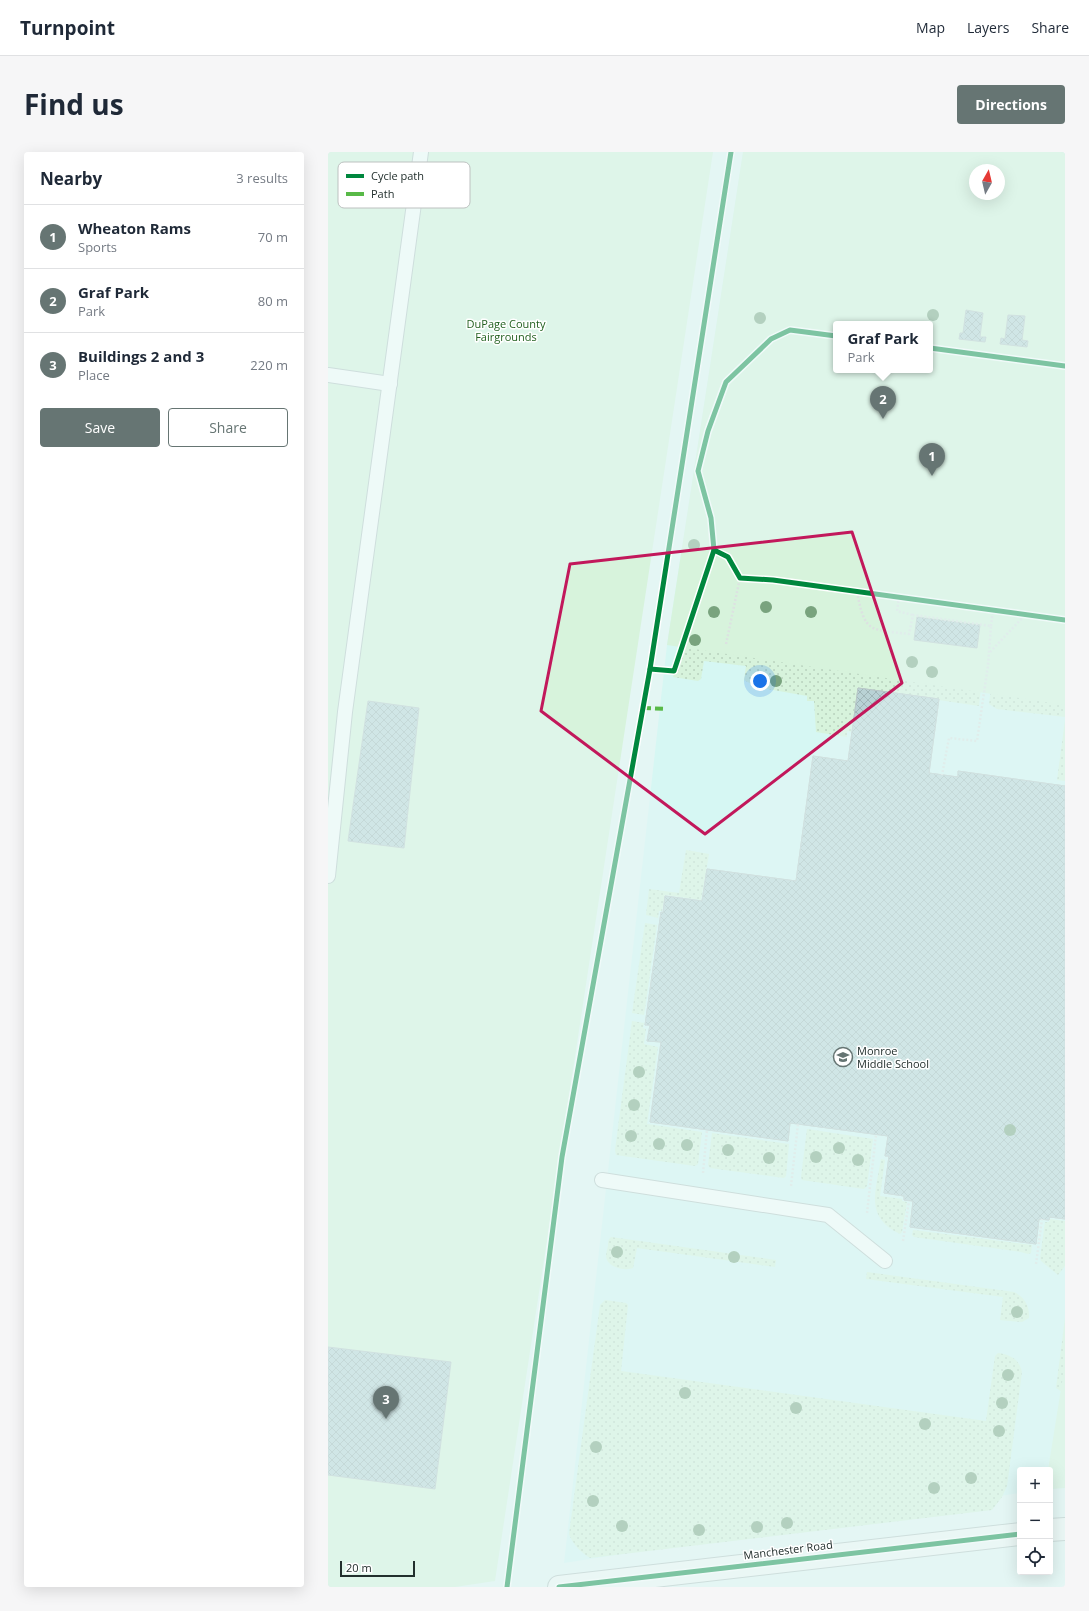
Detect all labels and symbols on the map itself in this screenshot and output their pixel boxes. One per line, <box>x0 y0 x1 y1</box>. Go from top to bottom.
legend <box>338 162 470 208</box>
north arrow <box>969 164 1005 200</box>
text: Cycle path <box>371 168 424 183</box>
text: Path <box>371 186 394 201</box>
park label: DuPage County Fairgrounds <box>467 316 546 344</box>
pin: 2 <box>870 386 896 419</box>
pin: 1 <box>919 443 945 476</box>
your location <box>750 671 770 691</box>
place label: Monroe Middle School <box>857 1043 929 1071</box>
school or university icon: Monroe Middle School <box>832 1046 854 1068</box>
pin: 3 <box>373 1386 399 1419</box>
street label: Manchester Road <box>742 1537 833 1562</box>
scale bar <box>340 1559 415 1578</box>

